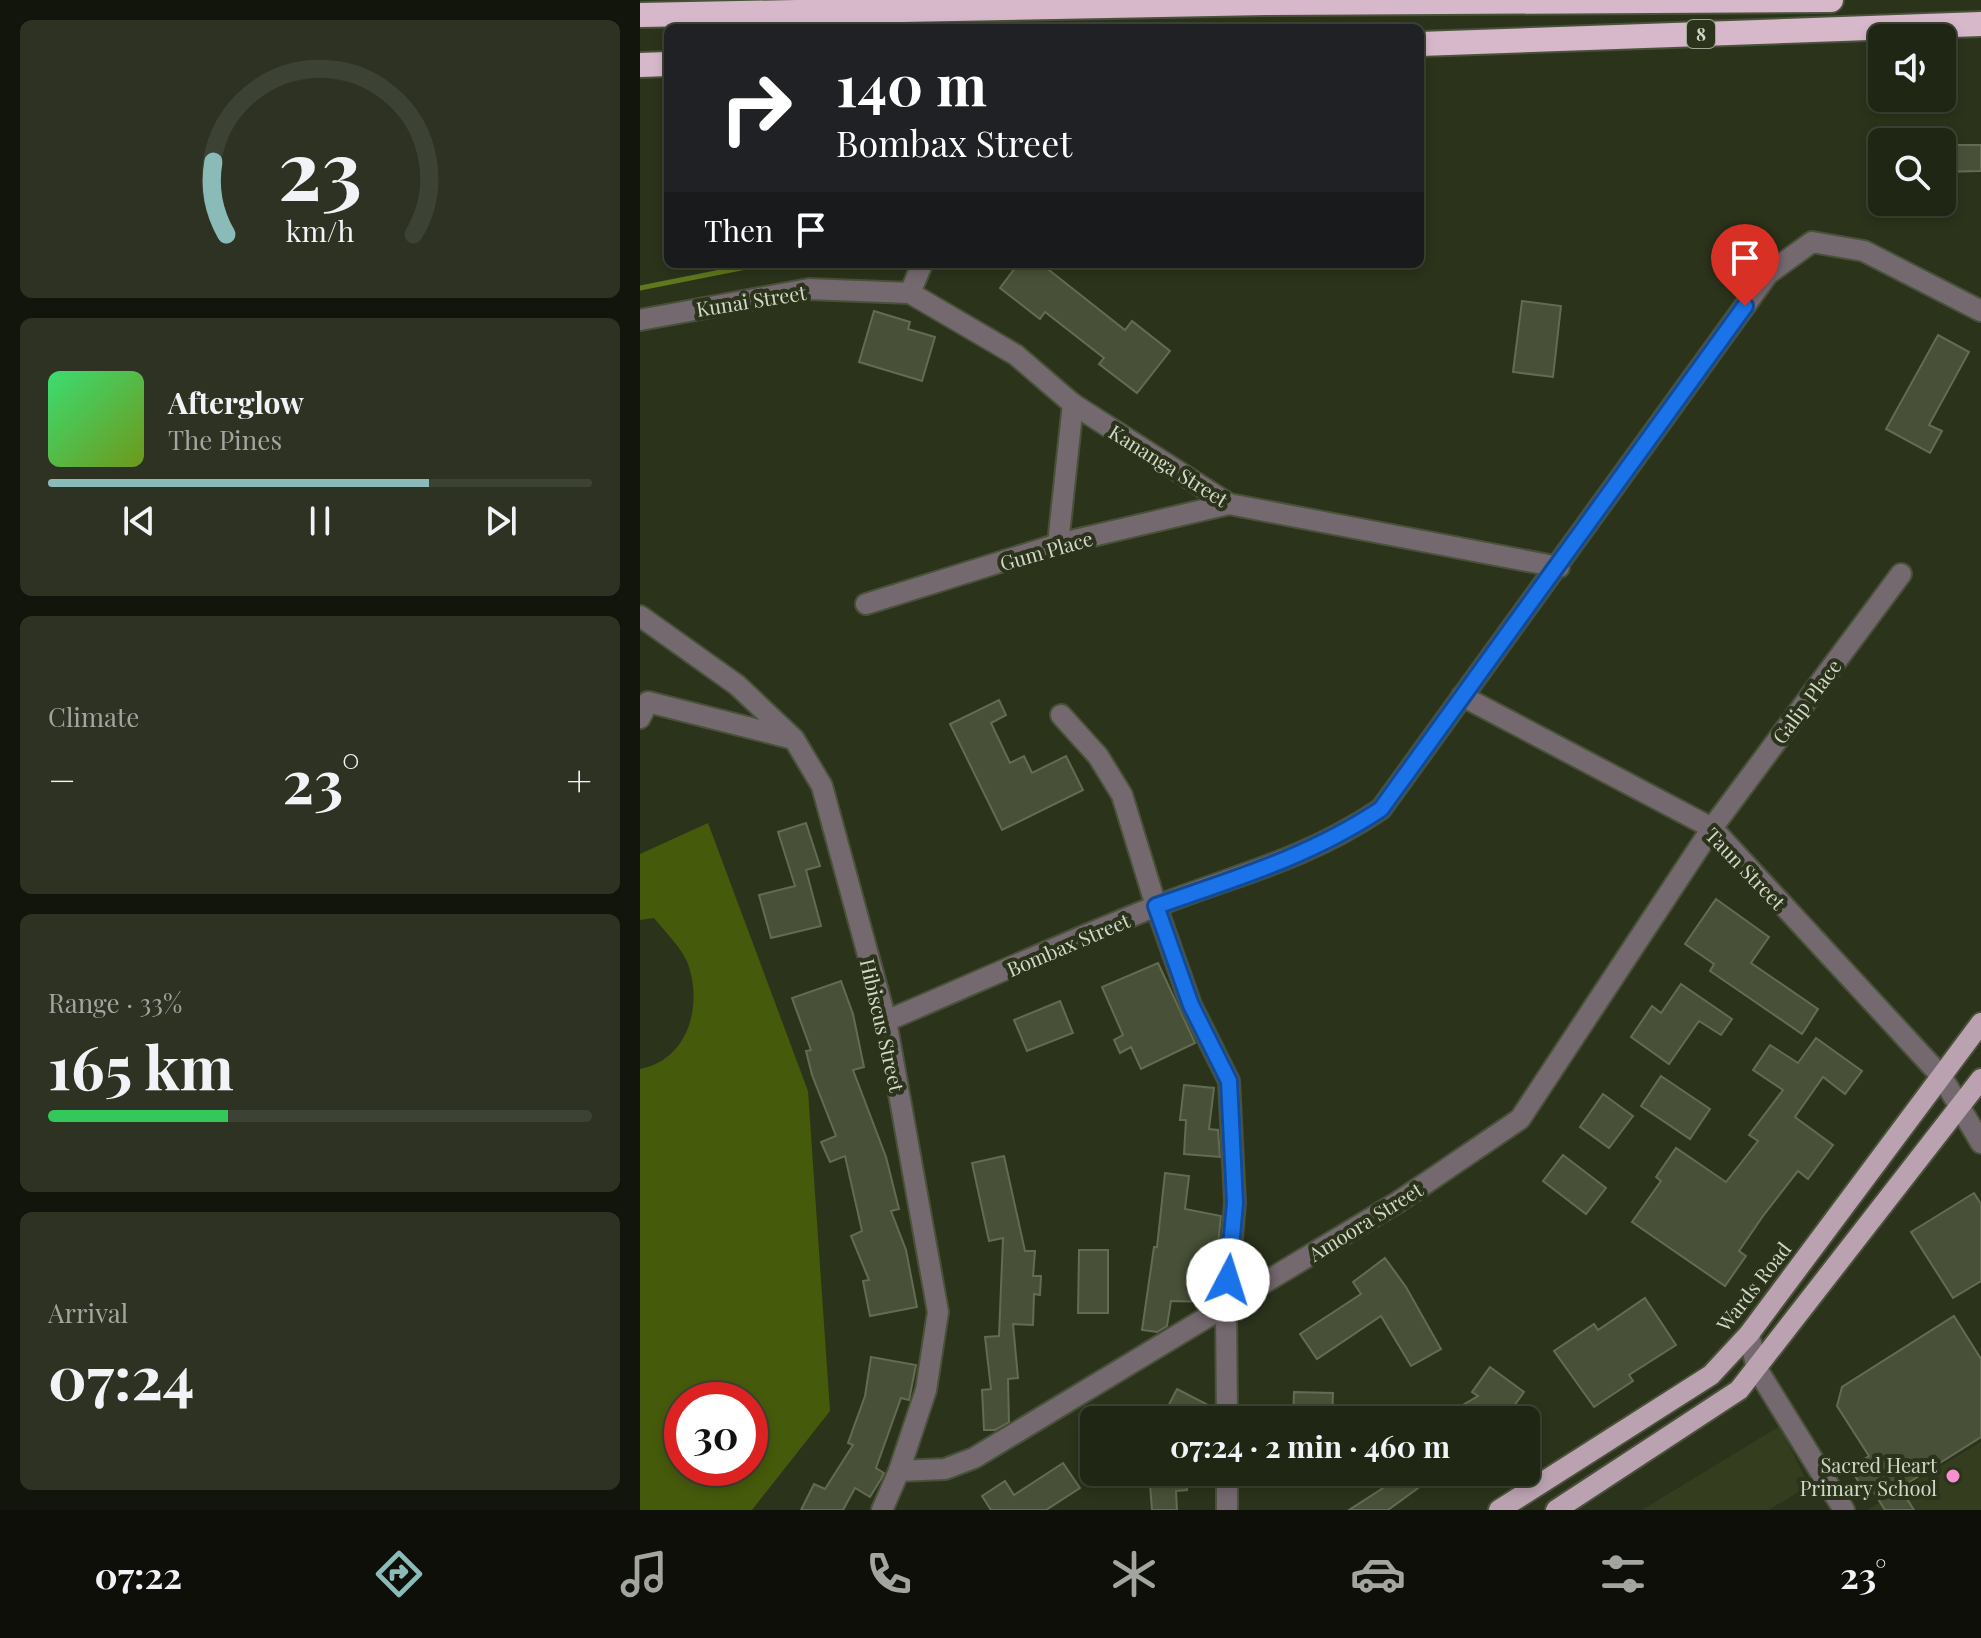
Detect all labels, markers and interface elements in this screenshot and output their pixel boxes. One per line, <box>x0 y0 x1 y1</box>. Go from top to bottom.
road number: 8 <box>1687 20 1715 48</box>
map controls <box>1868 24 1956 216</box>
button: sound <box>1868 24 1956 112</box>
text: 140 m <box>836 46 987 121</box>
icon: right <box>704 56 808 160</box>
text: 23 <box>278 111 362 222</box>
text: Bombax Street <box>836 118 1072 166</box>
button: search <box>1868 128 1956 216</box>
icon: arrive <box>789 208 833 252</box>
text: Then <box>704 210 773 250</box>
text: km/h <box>286 211 354 249</box>
pin <box>1711 224 1779 306</box>
icon: arrive <box>1723 236 1767 280</box>
street label: Kunai Street <box>694 278 809 322</box>
text: Afterglow <box>168 382 304 422</box>
street label: Kananga Street <box>1104 418 1234 513</box>
text: The Pines <box>168 422 282 457</box>
icon: previous <box>117 499 161 543</box>
icon: pause <box>298 499 342 543</box>
icon: next <box>479 499 523 543</box>
street label: Gum Place <box>996 524 1096 576</box>
street label: Galip Place <box>1765 653 1847 749</box>
text: Climate <box>48 699 139 734</box>
text: 23° <box>283 739 360 819</box>
text: − <box>48 749 76 808</box>
text: + <box>566 749 592 808</box>
street label: Taun Street <box>1700 821 1793 916</box>
street label: Bombax Street <box>1002 906 1135 982</box>
street label: Hibiscus Street <box>855 956 912 1095</box>
text: Range · 33% <box>48 985 182 1020</box>
text: 165 km <box>48 1025 234 1105</box>
street label: Amoora Street <box>1302 1175 1428 1267</box>
street label: Wards Road <box>1709 1235 1797 1337</box>
position arrow <box>1186 1238 1270 1322</box>
text: Arrival <box>48 1295 128 1330</box>
text: 07:24 <box>48 1335 194 1415</box>
speed limit sign: 30 <box>664 1382 768 1486</box>
text: 07:24 · 2 min · 460 m <box>1170 1426 1450 1466</box>
place label: Sacred Heart Primary School <box>1800 1451 1938 1501</box>
marker: Sacred Heart Primary School <box>1944 1467 1962 1485</box>
icon: directions <box>371 1546 427 1602</box>
icon: music <box>616 1546 672 1602</box>
icon: phone <box>861 1546 917 1602</box>
icon: climate <box>1106 1546 1162 1602</box>
icon: car <box>1350 1546 1406 1602</box>
icon: filters <box>1595 1546 1651 1602</box>
text: 07:22 <box>94 1550 182 1598</box>
text: 23° <box>1840 1550 1887 1598</box>

